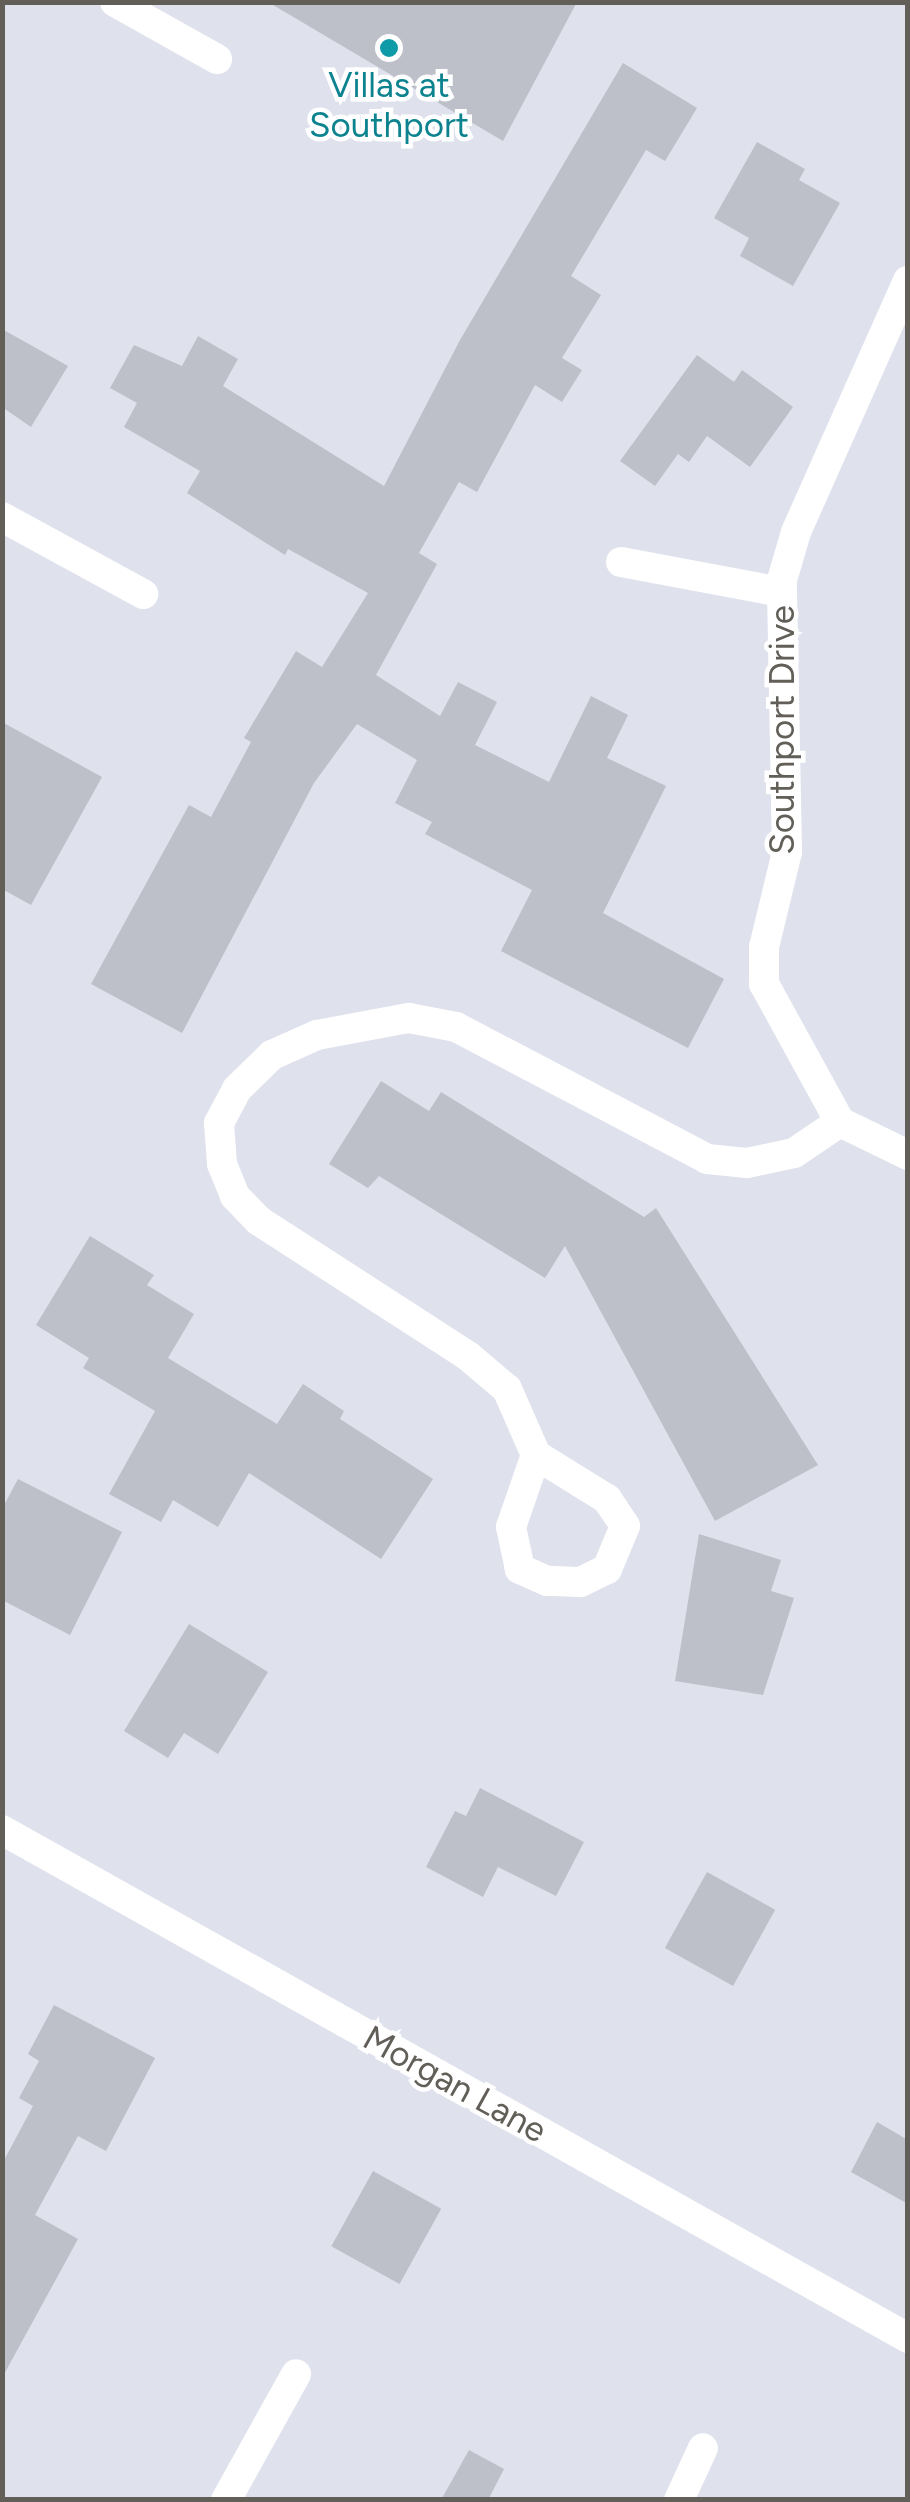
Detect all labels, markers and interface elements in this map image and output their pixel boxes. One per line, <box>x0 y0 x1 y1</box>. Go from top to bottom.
marker: Villas at Southport <box>378 37 400 59</box>
place label: Villas at Southport <box>309 64 469 146</box>
street label: Southport Drive <box>761 605 803 855</box>
street label: Morgan Lane <box>356 2016 554 2152</box>

